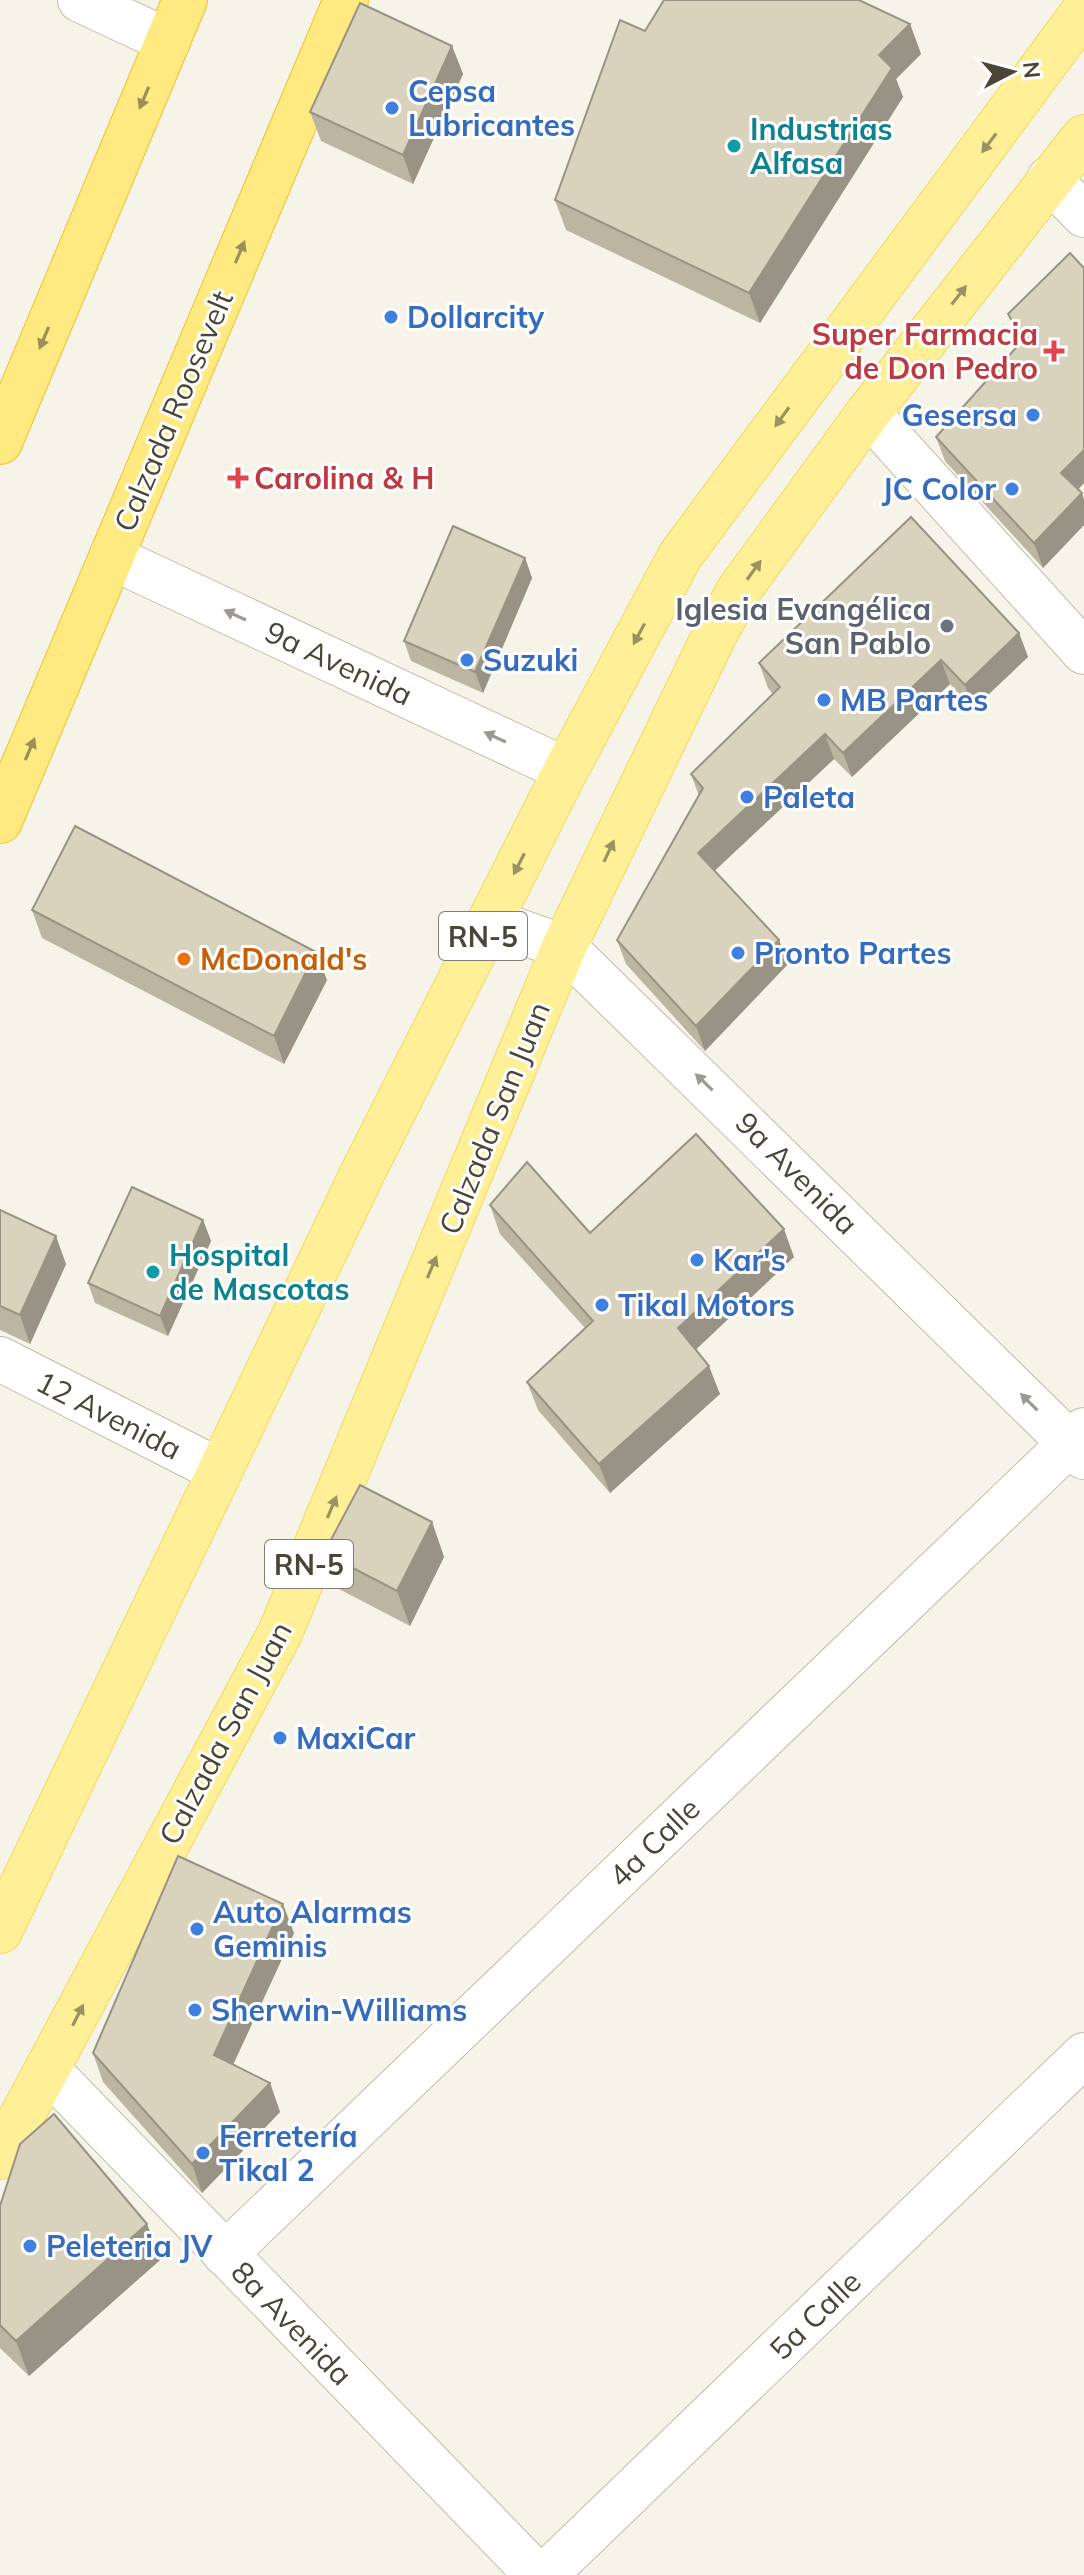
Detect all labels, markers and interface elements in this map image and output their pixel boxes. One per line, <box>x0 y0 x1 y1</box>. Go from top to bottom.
north arrow <box>972 32 1052 112</box>
text: N <box>1017 60 1047 80</box>
place label: Cepsa Lubricantes <box>408 72 575 144</box>
one-way arrow <box>138 86 151 110</box>
marker: Cepsa Lubricantes <box>383 99 401 117</box>
place label: Industrias Alfasa <box>750 110 893 182</box>
one-way arrow <box>982 133 998 153</box>
marker: Industrias Alfasa <box>725 137 743 155</box>
one-way arrow <box>234 240 247 264</box>
one-way arrow <box>951 284 967 305</box>
street label: Calzada Roosevelt <box>105 285 241 537</box>
place label: Dollarcity <box>407 298 545 336</box>
marker: Dollarcity <box>382 308 400 326</box>
place label: Super Farmacia de Don Pedro <box>812 315 1038 387</box>
one-way arrow <box>37 326 50 349</box>
marker: Super Farmacia de Don Pedro <box>1045 342 1063 360</box>
place label: Gesersa <box>902 396 1017 434</box>
marker: Gesersa <box>1024 406 1042 424</box>
one-way arrow <box>775 407 790 428</box>
place label: Carolina & H <box>254 459 435 497</box>
marker: Carolina & H <box>229 469 247 487</box>
place label: JC Color <box>882 470 996 508</box>
marker: JC Color <box>1003 480 1021 498</box>
one-way arrow <box>745 560 761 580</box>
place label: Iglesia Evangélica San Pablo <box>675 590 931 662</box>
one-way arrow <box>223 608 246 622</box>
street label: 9a Avenida <box>259 612 419 714</box>
marker: Iglesia Evangélica San Pablo <box>938 617 956 635</box>
one-way arrow <box>632 622 645 645</box>
place label: Suzuki <box>483 641 578 679</box>
marker: Suzuki <box>458 651 476 669</box>
place label: MB Partes <box>840 681 988 719</box>
marker: MB Partes <box>815 691 833 709</box>
one-way arrow <box>484 730 507 744</box>
one-way arrow <box>24 737 37 761</box>
place label: Paleta <box>763 778 855 816</box>
marker: Paleta <box>738 788 756 806</box>
one-way arrow <box>602 839 616 862</box>
one-way arrow <box>512 853 525 876</box>
road number: RN-5 <box>439 912 527 960</box>
place label: Pronto Partes <box>754 934 952 972</box>
place label: McDonald's <box>200 940 367 978</box>
marker: Pronto Partes <box>729 944 747 962</box>
marker: McDonald's <box>175 950 193 968</box>
street label: Calzada San Juan <box>430 996 558 1240</box>
one-way arrow <box>695 1073 714 1092</box>
street label: 9a Avenida <box>728 1104 866 1242</box>
place label: Hospital de Mascotas <box>169 1236 349 1308</box>
place label: Kar's <box>713 1241 786 1279</box>
marker: Kar's <box>688 1251 706 1269</box>
one-way arrow <box>425 1255 438 1279</box>
marker: Hospital de Mascotas <box>144 1263 162 1281</box>
place label: Tikal Motors <box>618 1286 795 1324</box>
marker: Tikal Motors <box>593 1296 611 1314</box>
street label: 12 Avenida <box>30 1362 188 1468</box>
one-way arrow <box>1020 1393 1039 1412</box>
one-way arrow <box>326 1496 339 1519</box>
road number: RN-5 <box>265 1540 353 1588</box>
street label: Calzada San Juan <box>150 1615 300 1851</box>
place label: MaxiCar <box>296 1719 416 1757</box>
marker: MaxiCar <box>271 1729 289 1747</box>
street label: 4a Calle <box>600 1789 708 1895</box>
place label: Auto Alarmas Geminis <box>213 1893 412 1965</box>
marker: Auto Alarmas Geminis <box>188 1920 206 1938</box>
place label: Sherwin-Williams <box>211 1991 467 2029</box>
marker: Sherwin-Williams <box>186 2001 204 2019</box>
one-way arrow <box>71 2003 84 2026</box>
place label: Ferretería Tikal 2 <box>219 2117 358 2189</box>
marker: Ferretería Tikal 2 <box>194 2144 212 2162</box>
place label: Peleteria JV <box>46 2227 213 2265</box>
marker: Peleteria JV <box>21 2237 39 2255</box>
street label: 8a Avenida <box>224 2253 360 2393</box>
street label: 5a Calle <box>761 2262 869 2368</box>

